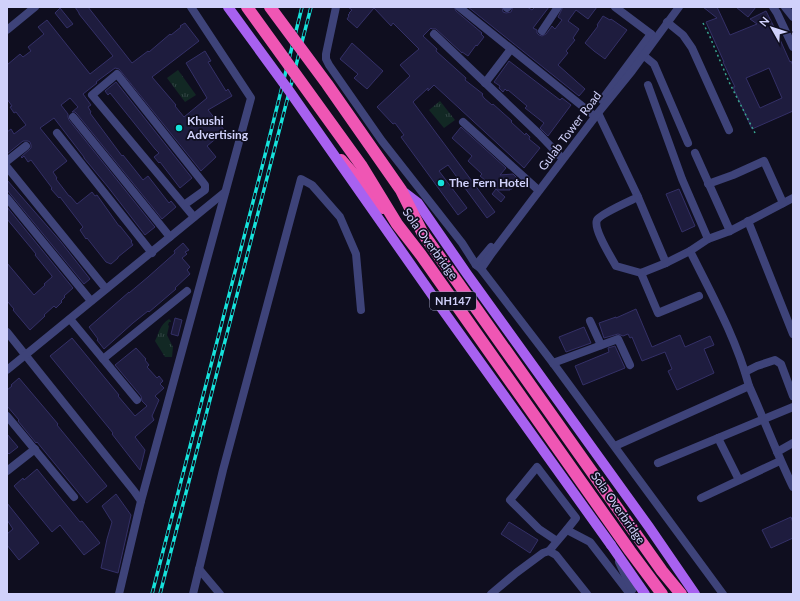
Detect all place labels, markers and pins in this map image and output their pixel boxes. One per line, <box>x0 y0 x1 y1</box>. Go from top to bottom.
place label: Khushi Advertising <box>186 113 249 142</box>
marker: Khushi Advertising <box>174 123 184 133</box>
place label: The Fern Hotel <box>449 175 529 190</box>
marker: The Fern Hotel <box>436 178 446 188</box>

